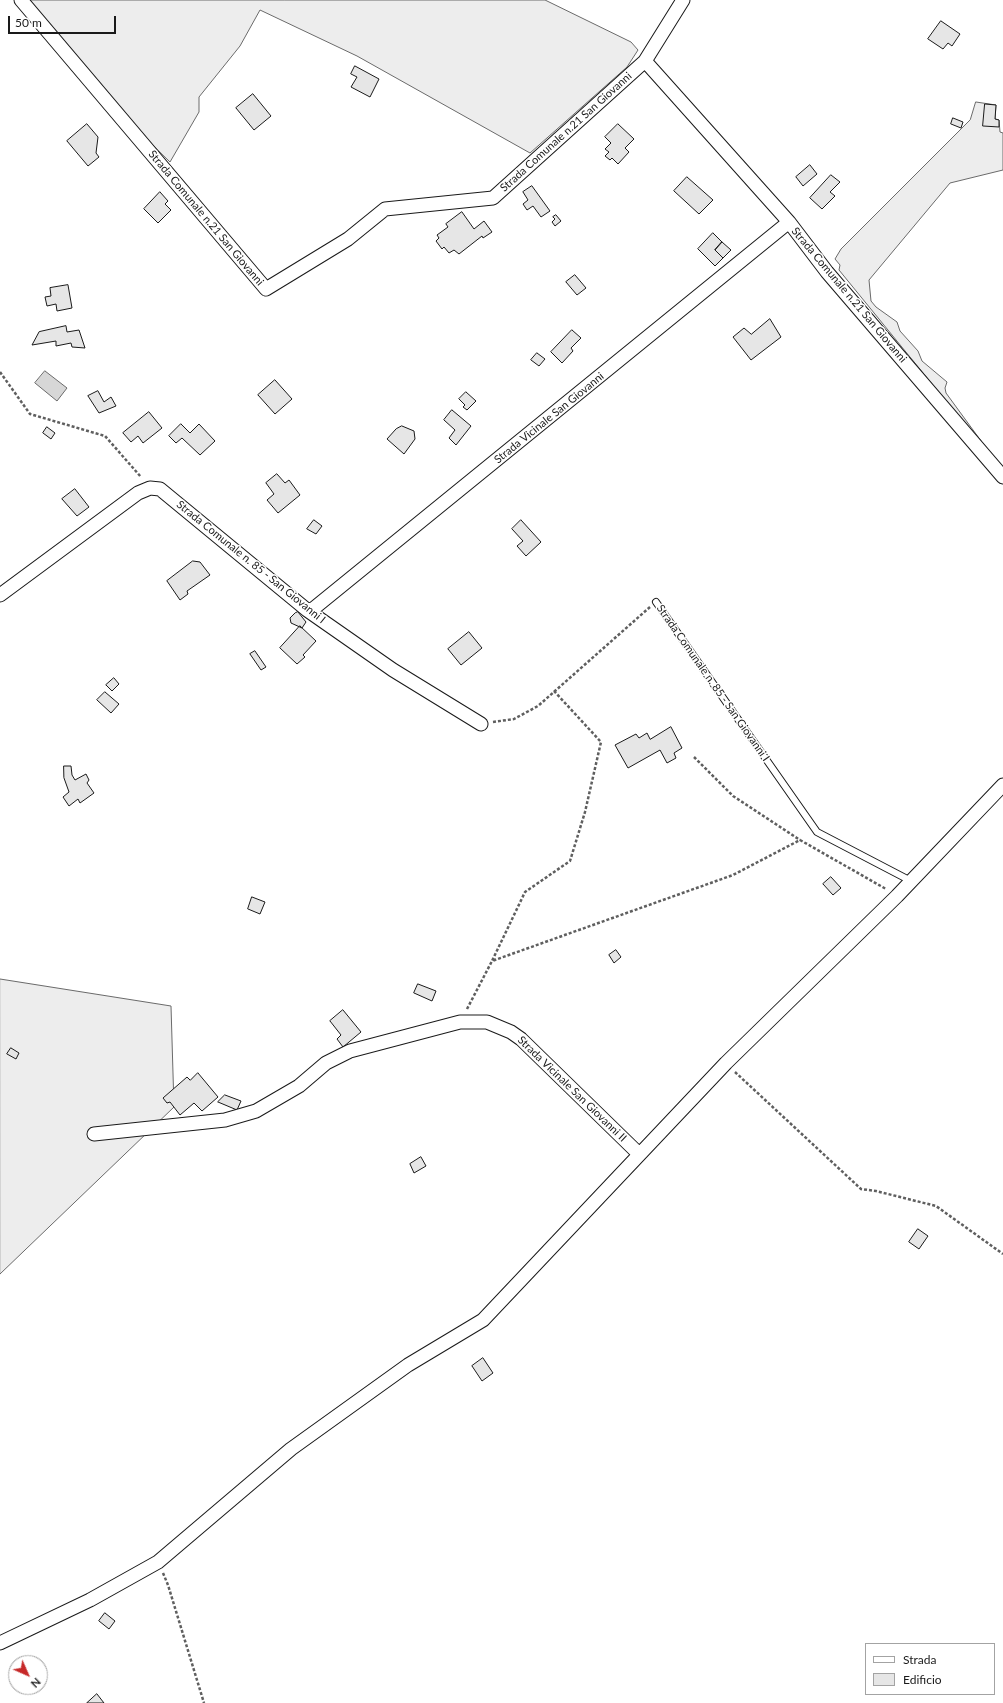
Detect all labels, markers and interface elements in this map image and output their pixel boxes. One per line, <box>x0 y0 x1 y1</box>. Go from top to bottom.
scale bar <box>10 8 118 34</box>
text: 50 m <box>15 15 42 30</box>
street label: Strada Comunale n.21 San Giovanni <box>498 69 634 195</box>
street label: Strada Comunale n.21 San Giovanni <box>146 148 266 288</box>
street label: Strada Comunale n.21 San Giovanni <box>789 225 909 365</box>
street label: Strada Vicinale San Giovanni <box>492 370 606 466</box>
street label: Strada Comunale n. 85 - San Giovanni I <box>174 498 328 626</box>
street label: Strada Comunale n. 85 - San Giovanni I <box>654 602 772 764</box>
street label: Strada Vicinale San Giovanni II <box>515 1033 629 1145</box>
legend <box>865 1643 995 1695</box>
text: Strada <box>903 1652 936 1667</box>
north arrow <box>8 1655 48 1695</box>
text: Edificio <box>903 1672 942 1687</box>
text: N <box>29 1676 44 1691</box>

